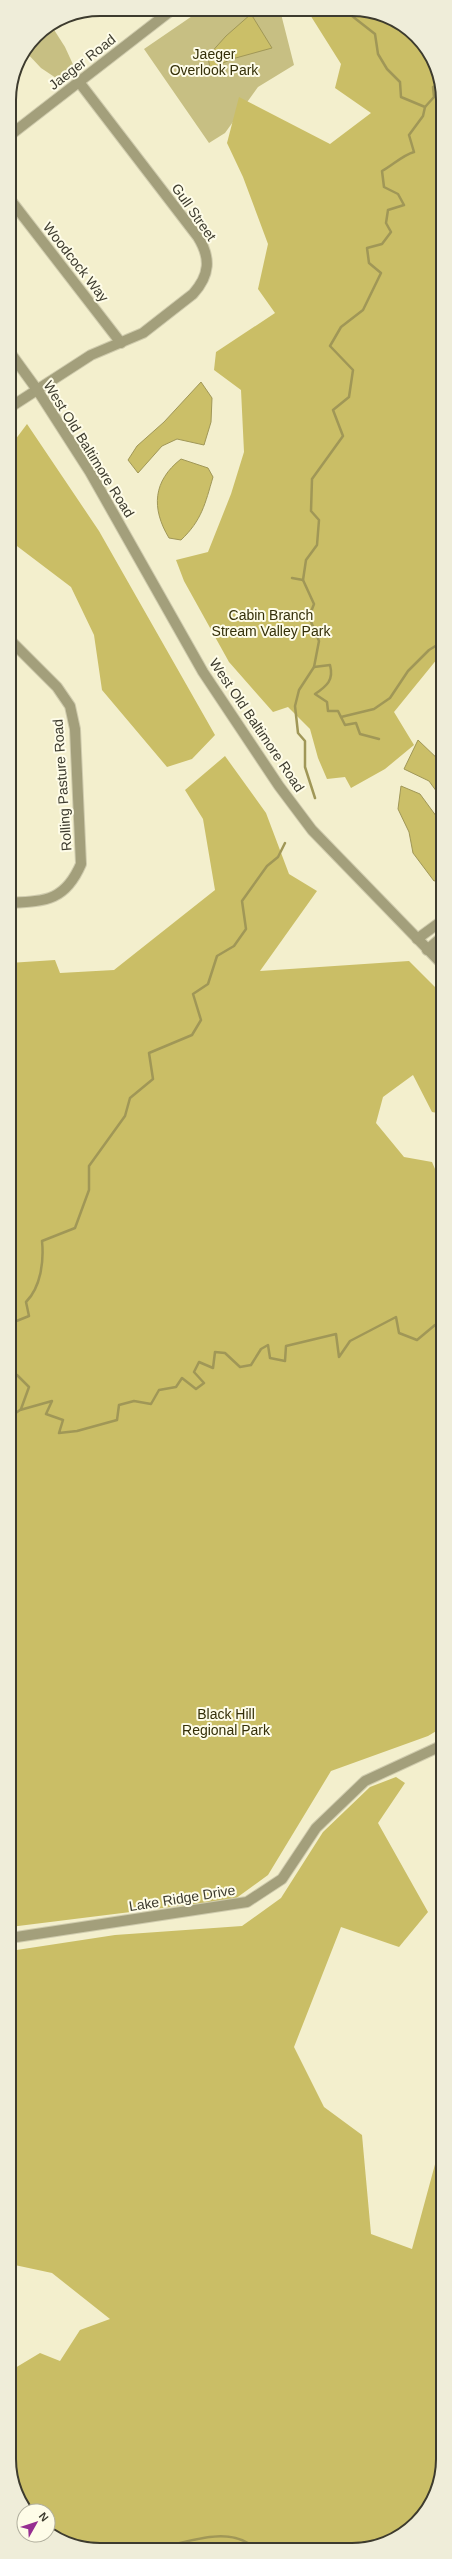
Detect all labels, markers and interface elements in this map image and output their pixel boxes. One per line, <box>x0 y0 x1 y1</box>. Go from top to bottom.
street label: Jaeger Road <box>45 31 119 93</box>
park label: Jaeger Overlook Park <box>170 46 259 78</box>
street label: Gull Street <box>168 180 220 244</box>
street label: Woodcock Way <box>40 219 112 305</box>
street label: West Old Baltimore Road <box>40 378 138 520</box>
park label: Cabin Branch Stream Valley Park <box>212 607 331 639</box>
street label: West Old Baltimore Road <box>206 655 308 795</box>
street label: Rolling Pasture Road <box>49 718 75 852</box>
park label: Black Hill Regional Park <box>182 1706 271 1738</box>
street label: Lake Ridge Drive <box>128 1882 236 1914</box>
north arrow <box>16 2503 56 2543</box>
text: N <box>37 2510 51 2524</box>

